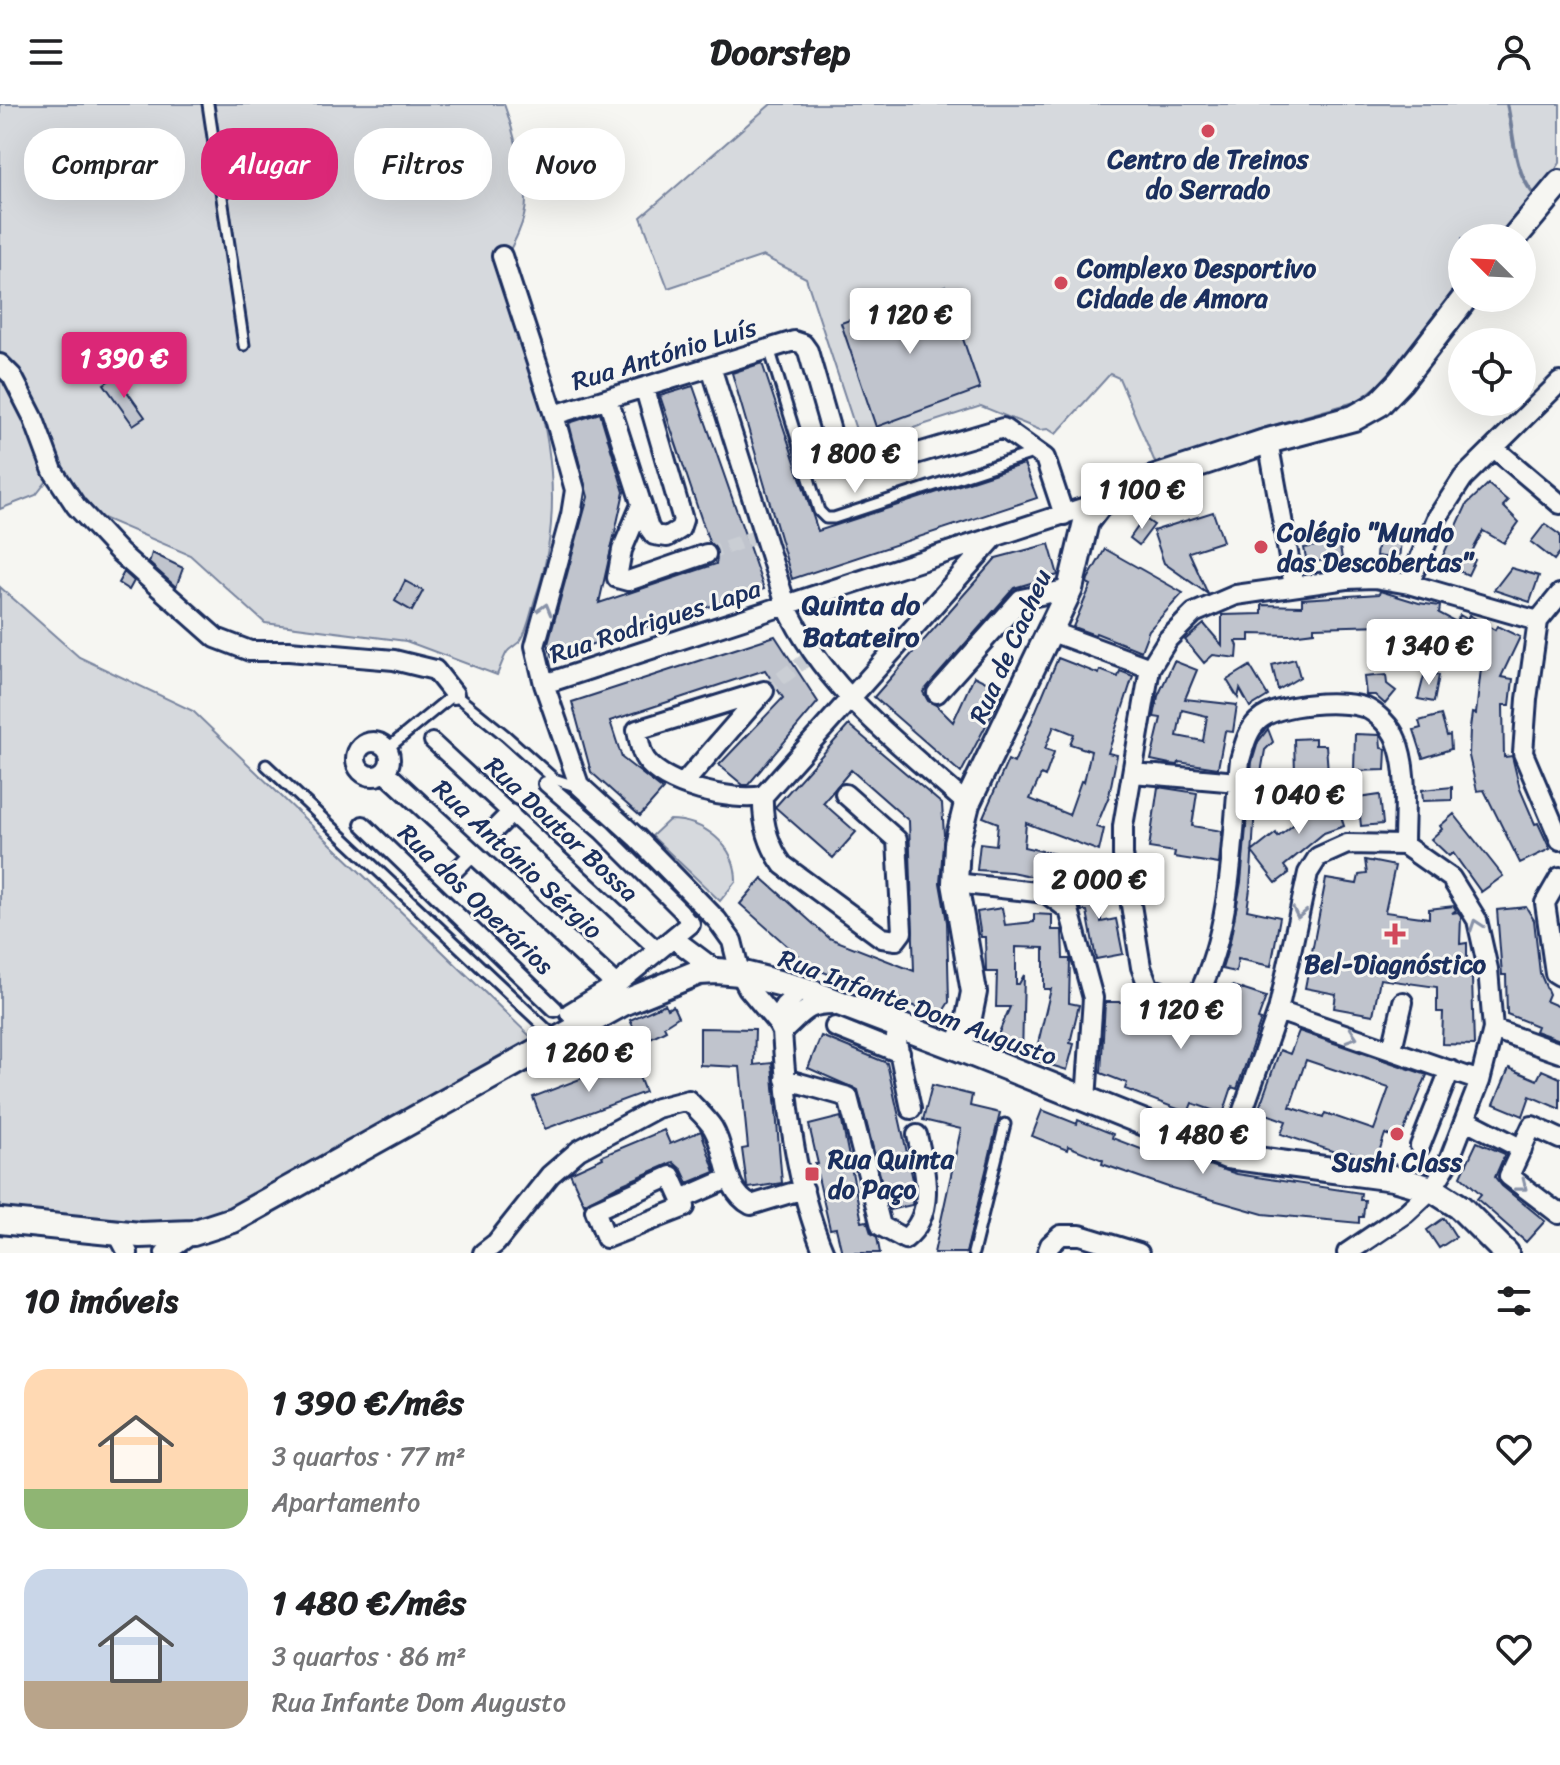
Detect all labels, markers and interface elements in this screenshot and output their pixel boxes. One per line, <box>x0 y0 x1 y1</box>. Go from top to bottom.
text: Doorstep <box>710 20 850 84</box>
icon: menu <box>24 30 68 74</box>
icon: person <box>1492 30 1536 74</box>
marker: Centro de Treinos do Serrado <box>1199 122 1217 140</box>
chip: Comprar <box>24 128 185 200</box>
chip: Alugar <box>201 128 338 200</box>
chip: Filtros <box>354 128 492 200</box>
chip: Novo <box>508 128 625 200</box>
place label: Centro de Treinos do Serrado <box>1107 136 1309 212</box>
north arrow <box>1448 224 1536 312</box>
map controls <box>1448 224 1536 416</box>
place label: Complexo Desportivo Cidade de Amora <box>1076 245 1317 321</box>
marker: Complexo Desportivo Cidade de Amora <box>1052 274 1070 292</box>
pin: 1 120 € <box>836 288 984 356</box>
text: 1 120 € <box>868 291 952 337</box>
street label: Rua António Luís <box>566 304 763 404</box>
button: locate <box>1448 328 1536 416</box>
pin: 1 390 € <box>50 332 198 400</box>
text: 1 390 € <box>80 335 168 381</box>
pin: 1 800 € <box>781 427 929 495</box>
text: 1 800 € <box>810 430 900 476</box>
pin: 1 100 € <box>1068 463 1216 531</box>
text: 1 100 € <box>1099 466 1185 512</box>
place label: Colégio "Mundo das Descobertas" <box>1276 509 1475 585</box>
marker: Colégio "Mundo das Descobertas" <box>1252 538 1270 556</box>
street label: Rua de Cacheu <box>955 561 1065 731</box>
street label: Rua Rodrigues Lapa <box>543 565 768 677</box>
district label: Quinta do Batateiro <box>802 580 921 661</box>
one-way arrow <box>536 603 552 617</box>
pin: 1 340 € <box>1355 619 1503 687</box>
text: 1 340 € <box>1385 622 1473 668</box>
street label: Rua Doutor Bossa <box>474 744 650 914</box>
street label: Rua António Sérgio <box>422 767 614 951</box>
pin: 1 040 € <box>1225 768 1373 836</box>
text: 1 040 € <box>1253 771 1345 817</box>
street label: Rua dos Operários <box>387 812 566 987</box>
pin: 2 000 € <box>1025 853 1173 921</box>
text: 2 000 € <box>1051 856 1147 902</box>
one-way arrow <box>1291 906 1308 919</box>
one-way arrow <box>1470 919 1486 933</box>
marker: Bel-Diagnóstico <box>1384 923 1406 945</box>
street label: Rua Infante Dom Augusto <box>772 935 1064 1079</box>
place label: Bel-Diagnóstico <box>1304 941 1487 987</box>
pin: 1 120 € <box>1107 983 1255 1051</box>
text: 1 120 € <box>1139 986 1223 1032</box>
pin: 1 260 € <box>515 1026 663 1094</box>
one-way arrow <box>1344 1026 1358 1042</box>
text: 1 260 € <box>545 1029 633 1075</box>
pin: 1 480 € <box>1129 1108 1277 1176</box>
text: 1 480 € <box>1158 1111 1248 1157</box>
marker: Sushi Class <box>1388 1125 1406 1143</box>
place label: Rua Quinta do Paço <box>827 1136 955 1212</box>
place label: Sushi Class <box>1331 1139 1463 1185</box>
marker: Rua Quinta do Paço <box>803 1165 821 1183</box>
one-way arrow <box>1513 1176 1528 1190</box>
text: 10 imóveis <box>24 1271 178 1331</box>
icon: filters <box>1492 1279 1536 1323</box>
text: 1 390 €/mês <box>272 1373 464 1433</box>
icon: home <box>88 1401 184 1497</box>
icon: heart <box>1492 1427 1536 1471</box>
text: 3 quartos · 77 m² <box>272 1433 466 1479</box>
text: Apartamento <box>272 1479 420 1525</box>
text: 1 480 €/mês <box>272 1573 466 1633</box>
icon: home <box>88 1601 184 1697</box>
icon: heart <box>1492 1627 1536 1671</box>
text: 3 quartos · 86 m² <box>272 1633 467 1679</box>
text: Rua Infante Dom Augusto <box>272 1679 566 1725</box>

